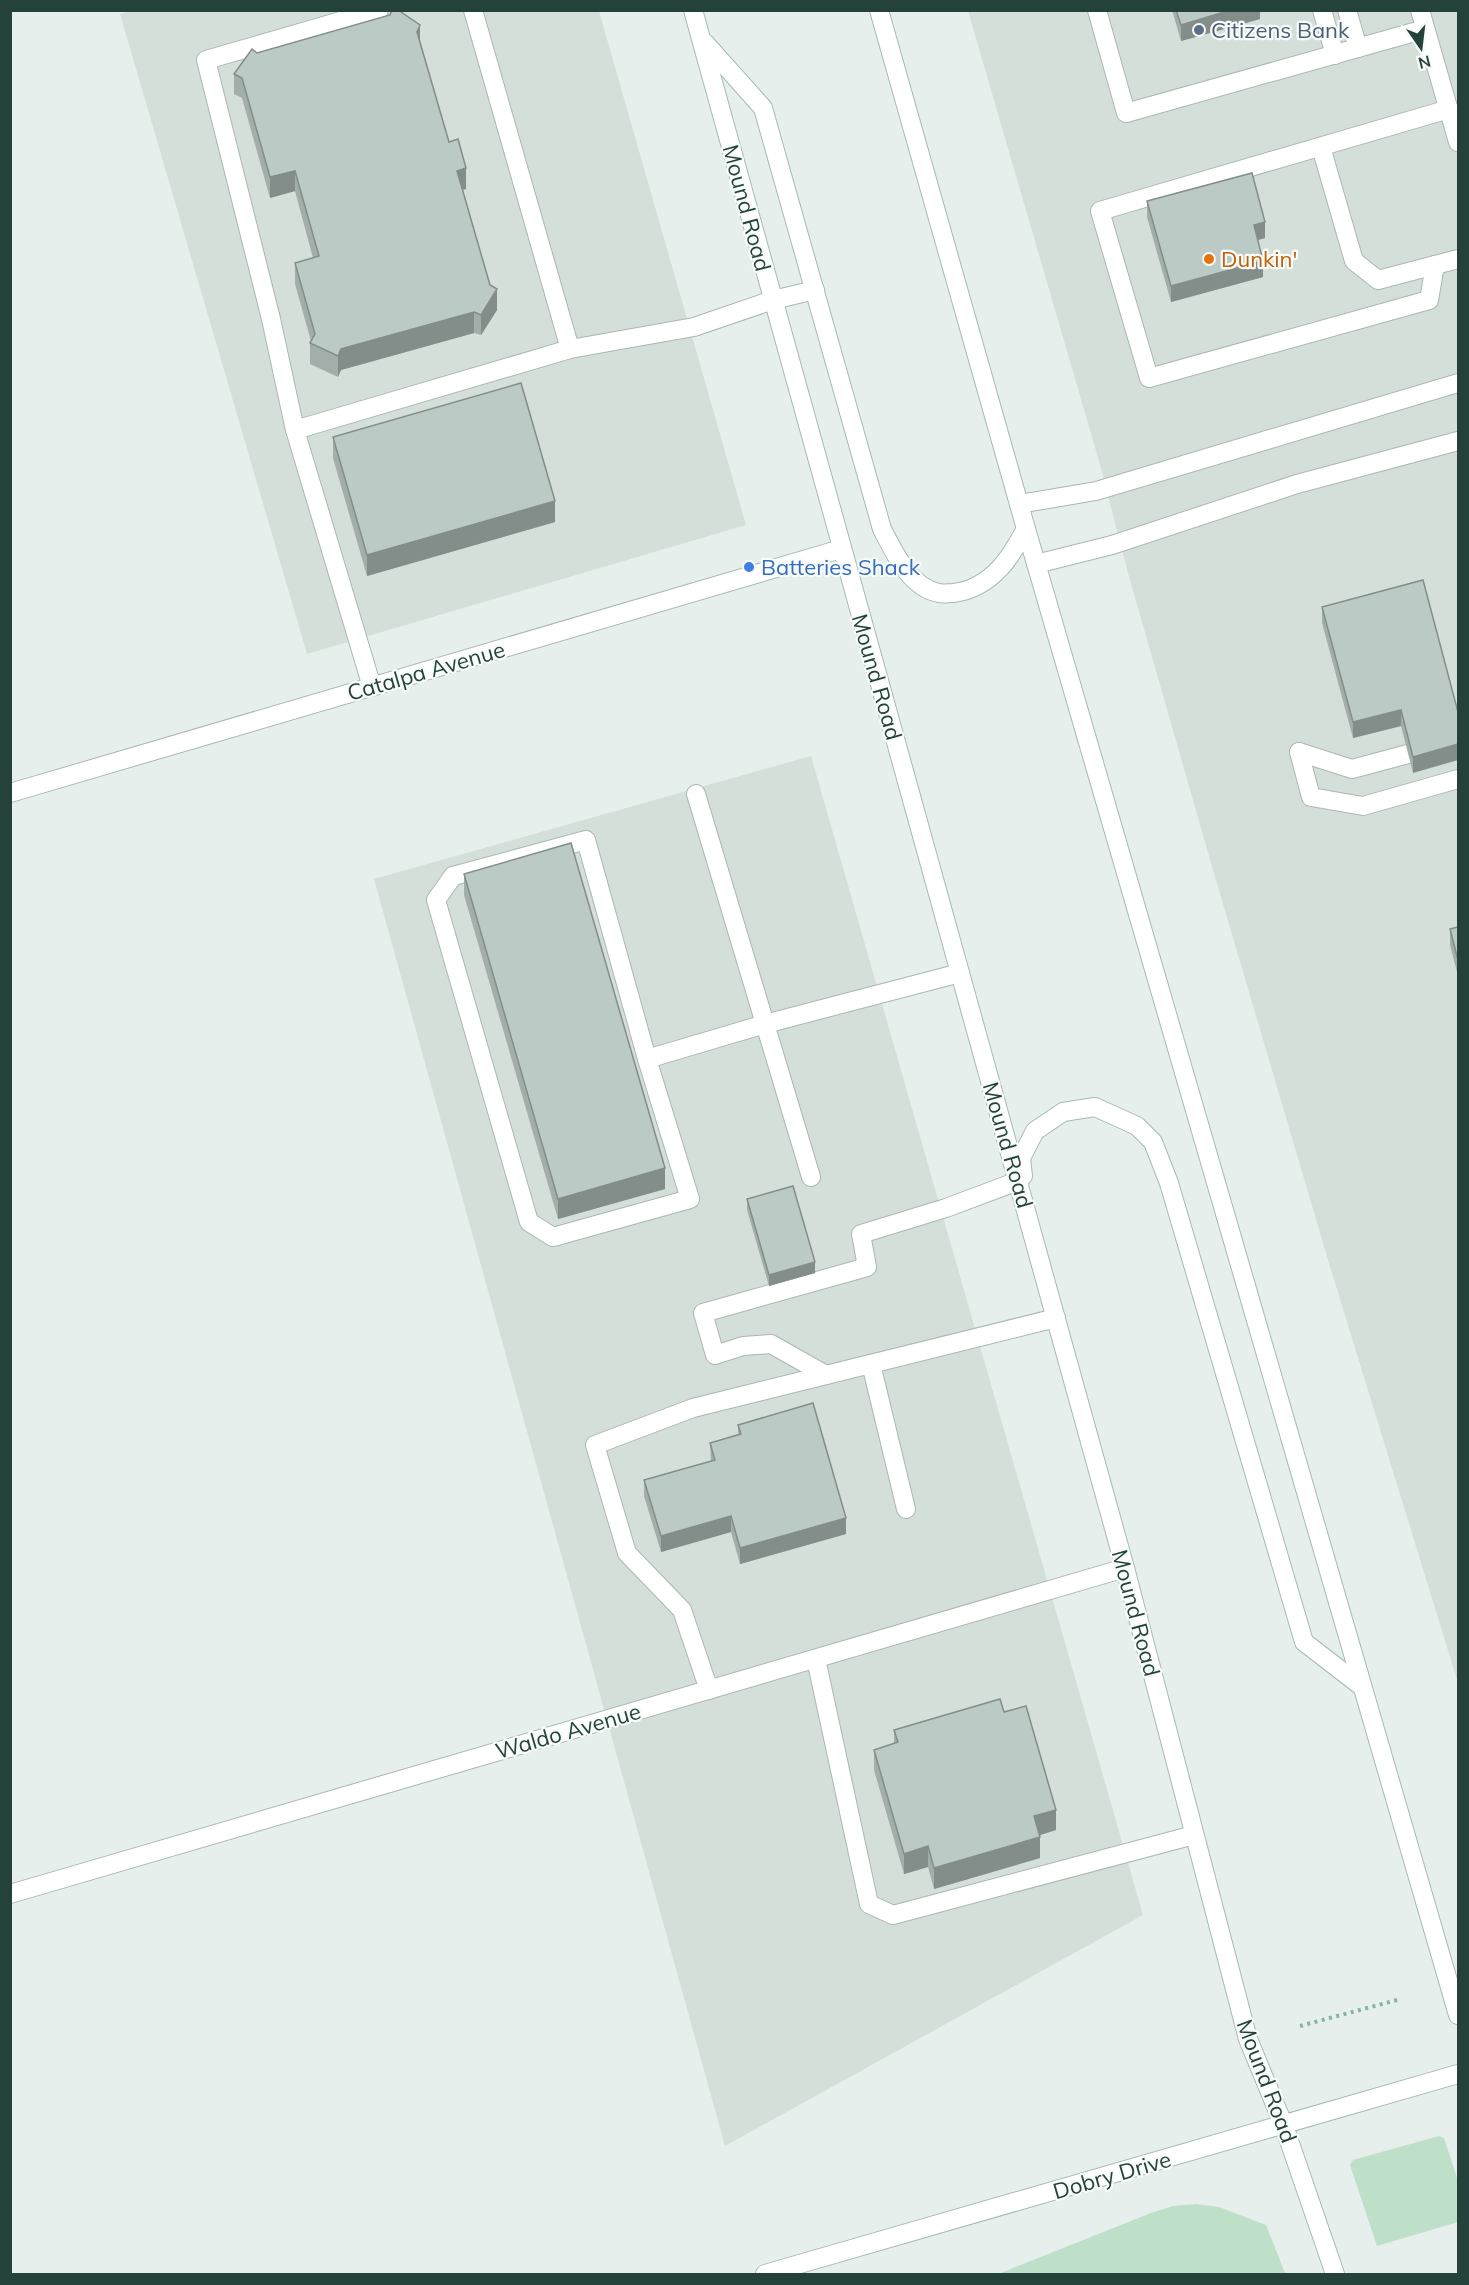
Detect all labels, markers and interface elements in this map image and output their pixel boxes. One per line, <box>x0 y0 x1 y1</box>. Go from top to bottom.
place label: Citizens Bank <box>1211 16 1350 44</box>
north arrow <box>1391 18 1451 78</box>
marker: Citizens Bank <box>1192 23 1206 37</box>
text: N <box>1416 51 1433 74</box>
street label: Mound Road <box>717 142 777 274</box>
place label: Dunkin' <box>1221 245 1297 273</box>
marker: Dunkin' <box>1202 252 1216 266</box>
place label: Batteries Shack <box>761 553 921 581</box>
marker: Batteries Shack <box>742 560 756 574</box>
street label: Mound Road <box>846 611 908 743</box>
street label: Catalpa Avenue <box>344 635 508 707</box>
street label: Mound Road <box>977 1079 1039 1211</box>
street label: Mound Road <box>1106 1547 1166 1679</box>
street label: Waldo Avenue <box>492 1697 644 1765</box>
street label: Mound Road <box>1231 2015 1303 2147</box>
street label: Dobry Drive <box>1050 2145 1174 2205</box>

